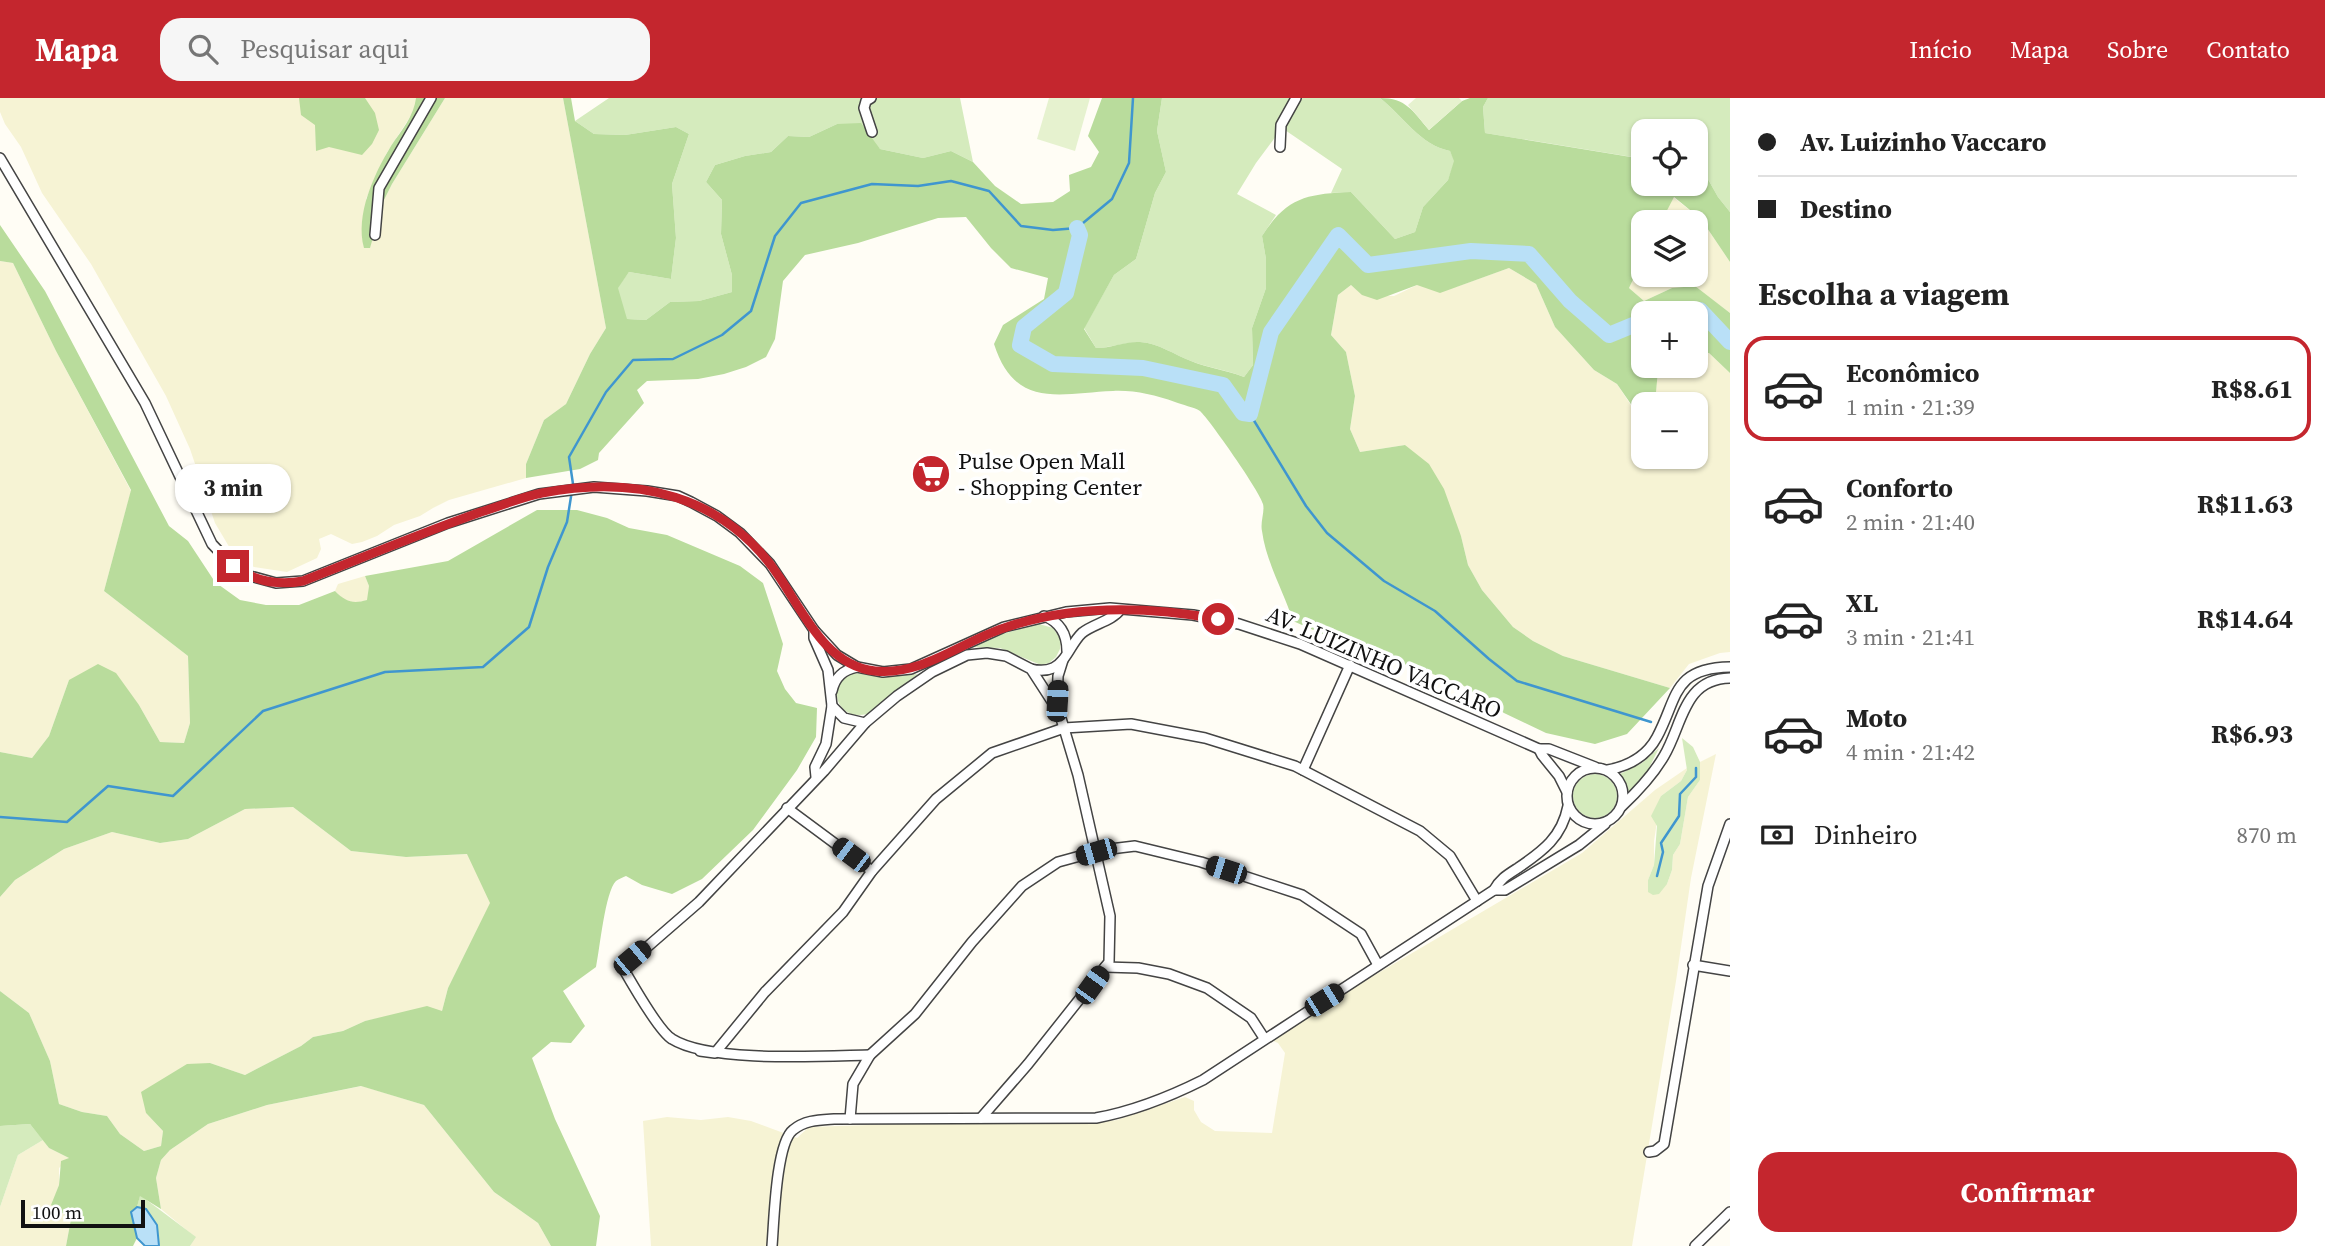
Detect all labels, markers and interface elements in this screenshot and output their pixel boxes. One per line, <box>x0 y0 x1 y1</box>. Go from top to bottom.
search box <box>160 18 650 81</box>
text: Mapa <box>35 27 118 72</box>
icon: search <box>184 30 222 68</box>
text: Pesquisar aqui <box>240 31 409 67</box>
text: Início <box>1909 33 1972 66</box>
text: Mapa <box>2010 33 2069 66</box>
text: Sobre <box>2107 33 2168 66</box>
text: Contato <box>2206 33 2290 66</box>
map controls <box>1631 119 1708 469</box>
button: locate <box>1631 119 1708 196</box>
text: Av. Luizinho Vaccaro <box>1800 124 2046 160</box>
text: Destino <box>1800 191 1892 227</box>
button: layers <box>1631 210 1708 287</box>
text: Escolha a viagem <box>1758 272 2010 316</box>
button: + <box>1631 301 1708 378</box>
text: Econômico <box>1846 355 1979 391</box>
icon: car <box>1762 357 1825 420</box>
text: R$8.61 <box>2211 371 2293 407</box>
text: 1 min · 21:39 <box>1846 391 1975 423</box>
button: − <box>1631 392 1708 469</box>
place label: Pulse Open Mall - Shopping Center <box>958 445 1142 503</box>
supermarket icon: Pulse Open Mall - Shopping Center <box>910 453 952 495</box>
callout: 3 min <box>175 464 291 514</box>
text: Conforto <box>1846 470 1953 506</box>
text: 3 min <box>203 472 263 504</box>
icon: car <box>1762 472 1825 535</box>
text: R$11.63 <box>2197 486 2293 522</box>
text: 2 min · 21:40 <box>1846 506 1975 538</box>
route end <box>217 550 249 582</box>
text: XL <box>1846 585 1878 621</box>
icon: car <box>1762 587 1825 650</box>
street label: AV. LUIZINHO VACCARO <box>1261 598 1507 726</box>
text: R$14.64 <box>2197 601 2293 637</box>
route start <box>1202 603 1234 635</box>
text: 3 min · 21:41 <box>1846 621 1975 653</box>
car <box>1046 679 1069 723</box>
text: Moto <box>1846 700 1907 736</box>
icon: car <box>1762 702 1825 765</box>
text: R$6.93 <box>2211 716 2293 752</box>
text: 4 min · 21:42 <box>1846 736 1975 768</box>
icon: cash <box>1758 816 1796 854</box>
text: Dinheiro <box>1814 817 1918 853</box>
text: 870 m <box>2236 819 2297 851</box>
car <box>828 834 875 876</box>
car <box>1073 836 1120 868</box>
car <box>1203 854 1250 886</box>
car <box>610 936 655 980</box>
car <box>1072 962 1113 1008</box>
car <box>1301 980 1348 1020</box>
button: Confirmar <box>1758 1152 2297 1232</box>
scale bar <box>21 1197 145 1229</box>
text: 100 m <box>32 1199 82 1225</box>

